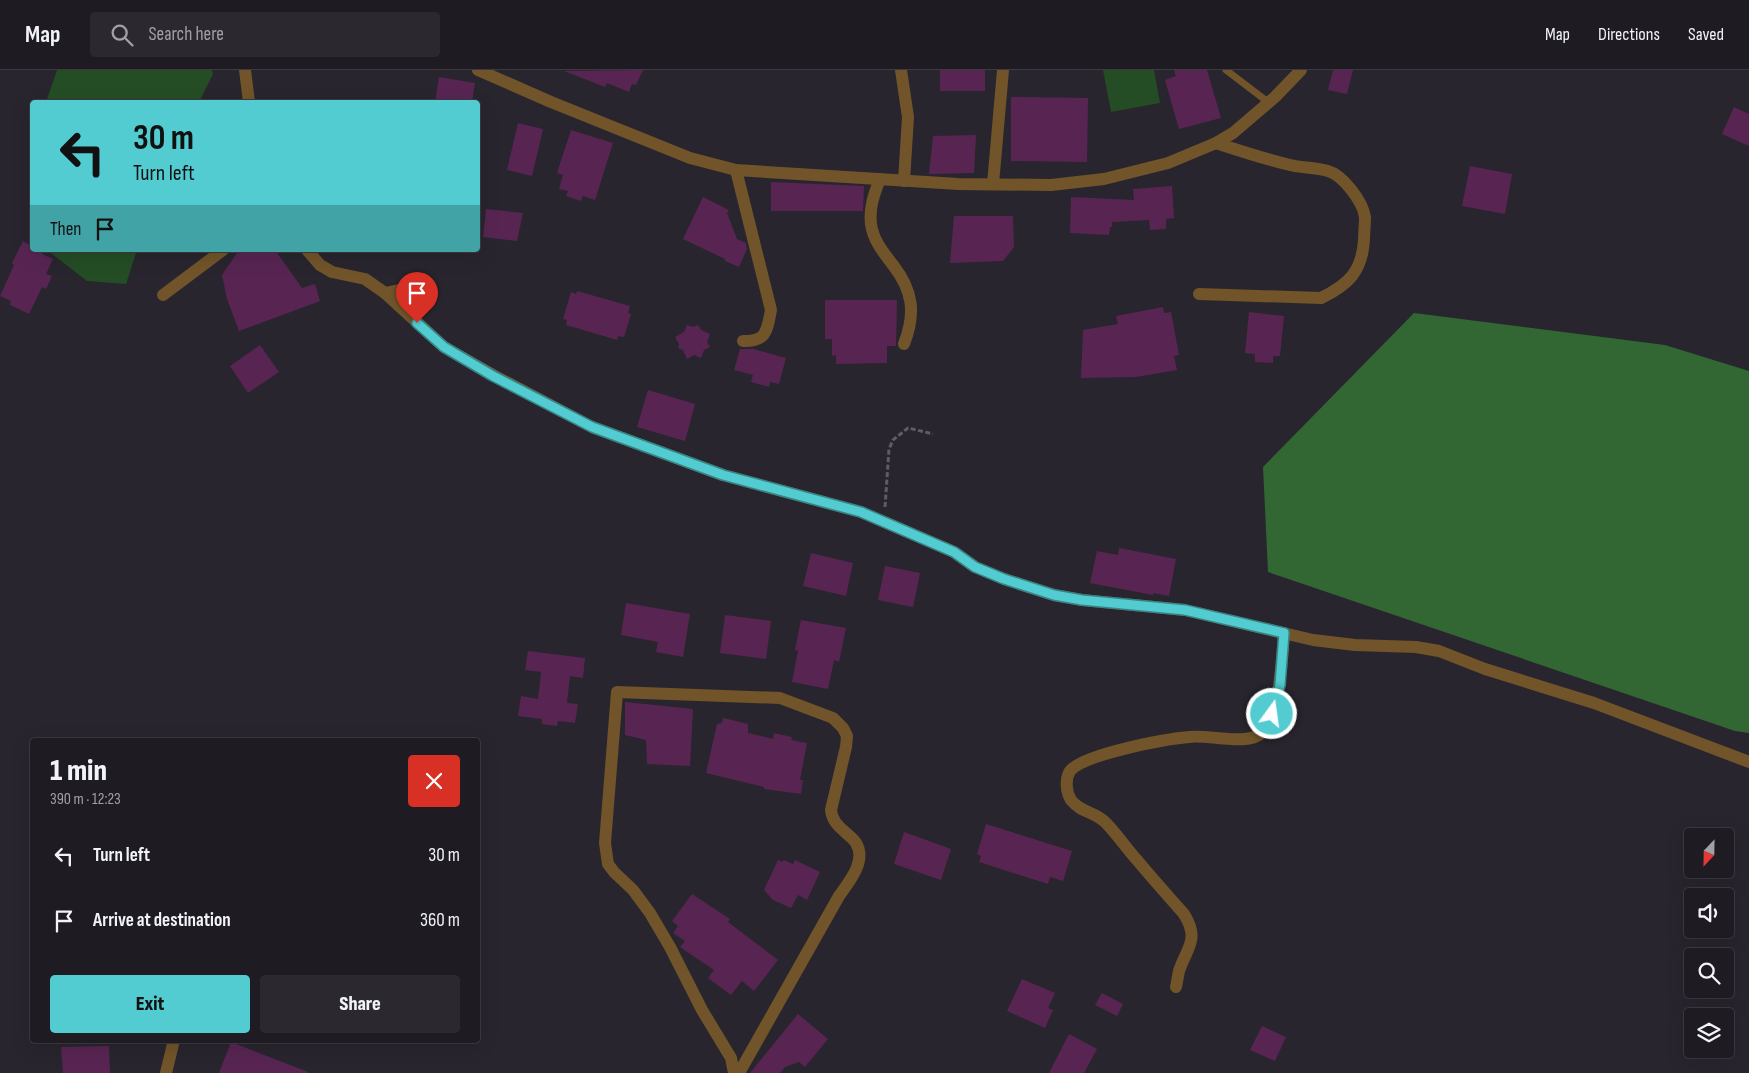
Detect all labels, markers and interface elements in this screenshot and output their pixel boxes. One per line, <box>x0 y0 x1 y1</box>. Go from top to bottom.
search box <box>90 12 440 57</box>
text: Map <box>25 20 60 49</box>
icon: search <box>108 21 136 49</box>
text: Search here <box>148 23 224 46</box>
text: Map <box>1545 24 1570 45</box>
text: Directions <box>1598 24 1660 45</box>
text: Saved <box>1688 24 1724 45</box>
text: 30 m <box>133 117 194 160</box>
icon: left <box>50 120 115 185</box>
text: Turn left <box>133 160 195 187</box>
icon: arrive <box>91 215 119 243</box>
text: Then <box>50 218 81 241</box>
pin <box>396 272 438 323</box>
icon: arrive <box>403 279 431 307</box>
position arrow <box>1245 687 1297 739</box>
text: 1 min <box>50 753 107 789</box>
button: close <box>408 755 460 807</box>
text: 390 m · 12:23 <box>50 790 121 809</box>
north arrow <box>1684 828 1734 878</box>
map controls <box>1684 828 1734 1058</box>
icon: left <box>50 842 78 870</box>
text: Turn left <box>93 844 150 867</box>
text: 30 m <box>428 844 460 867</box>
button: sound <box>1684 888 1734 938</box>
icon: arrive <box>50 907 78 935</box>
text: Arrive at destination <box>93 909 231 932</box>
text: 360 m <box>420 909 460 932</box>
button: search <box>1684 948 1734 998</box>
button: Exit <box>50 975 250 1033</box>
button: Share <box>260 975 460 1033</box>
button: layers <box>1684 1008 1734 1058</box>

